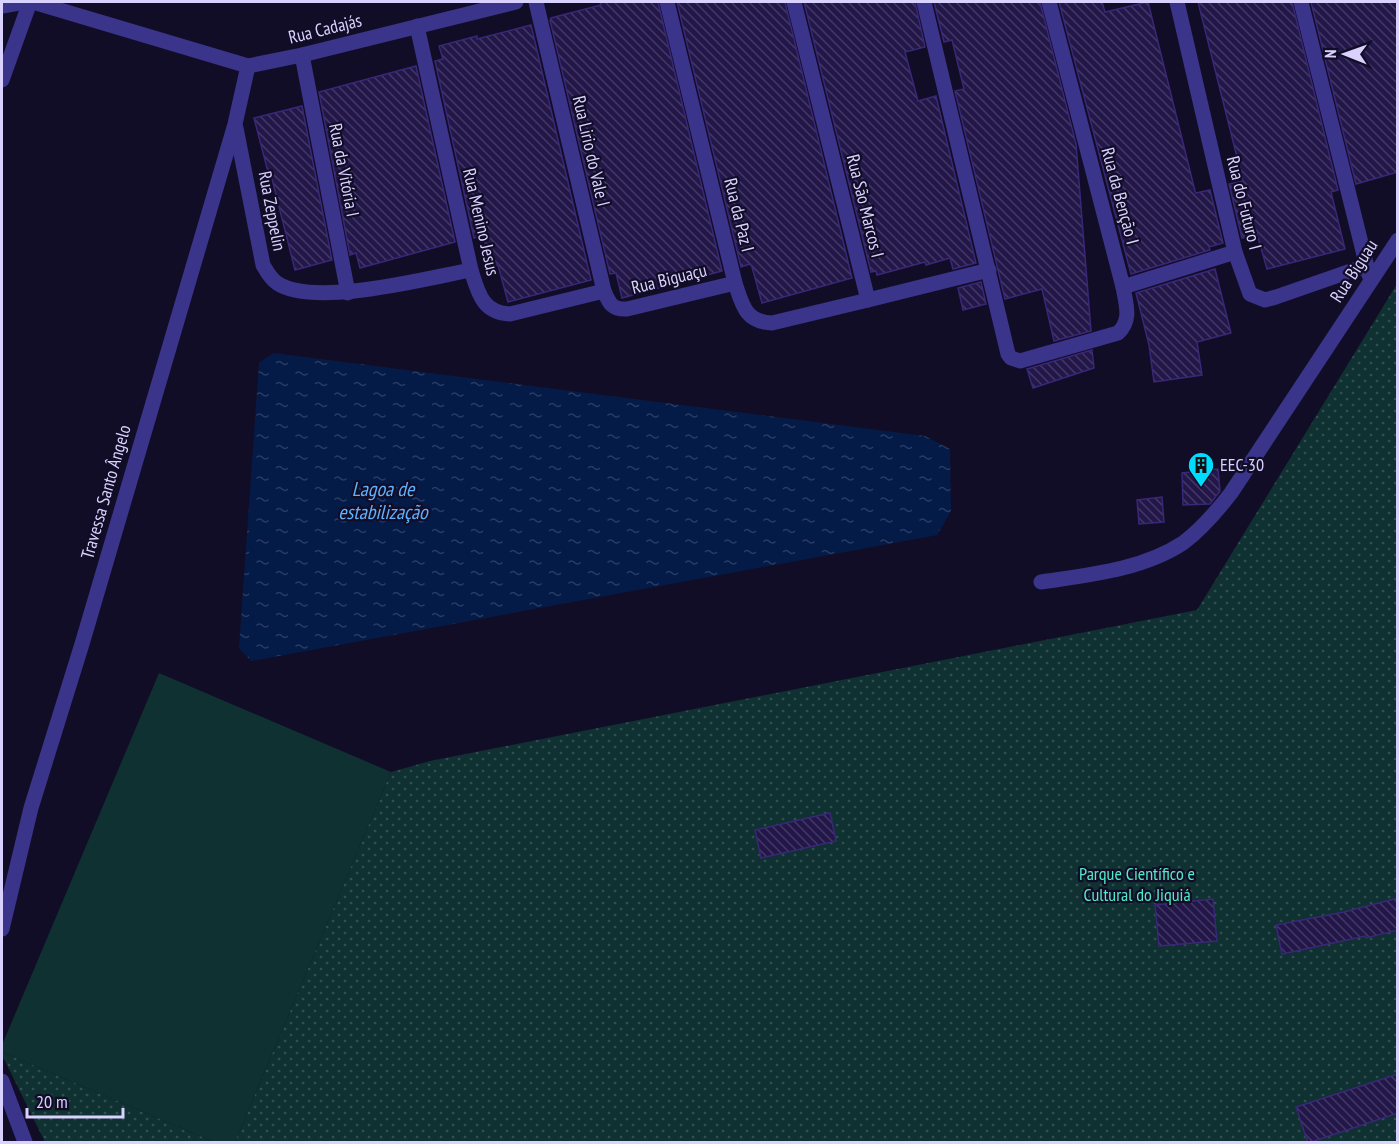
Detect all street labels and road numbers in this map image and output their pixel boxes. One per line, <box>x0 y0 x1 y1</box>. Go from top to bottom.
street label: Rua Cadajás <box>286 8 364 49</box>
street label: Rua Lirio do Vale I <box>568 93 615 208</box>
street label: Rua da Vitória I <box>324 121 365 219</box>
street label: Rua da Benção I <box>1096 145 1144 247</box>
street label: Rua São Marcos I <box>842 152 889 260</box>
street label: Rua do Futuro I <box>1222 154 1267 252</box>
street label: Rua Menino Jesus <box>458 166 505 278</box>
street label: Rua Zeppelin <box>253 169 291 253</box>
street label: Rua da Paz I <box>719 176 760 254</box>
street label: Rua Biguau <box>1325 235 1382 307</box>
street label: Rua Biguaçu <box>629 258 709 299</box>
street label: Travessa Santo Ângelo <box>75 422 136 562</box>

